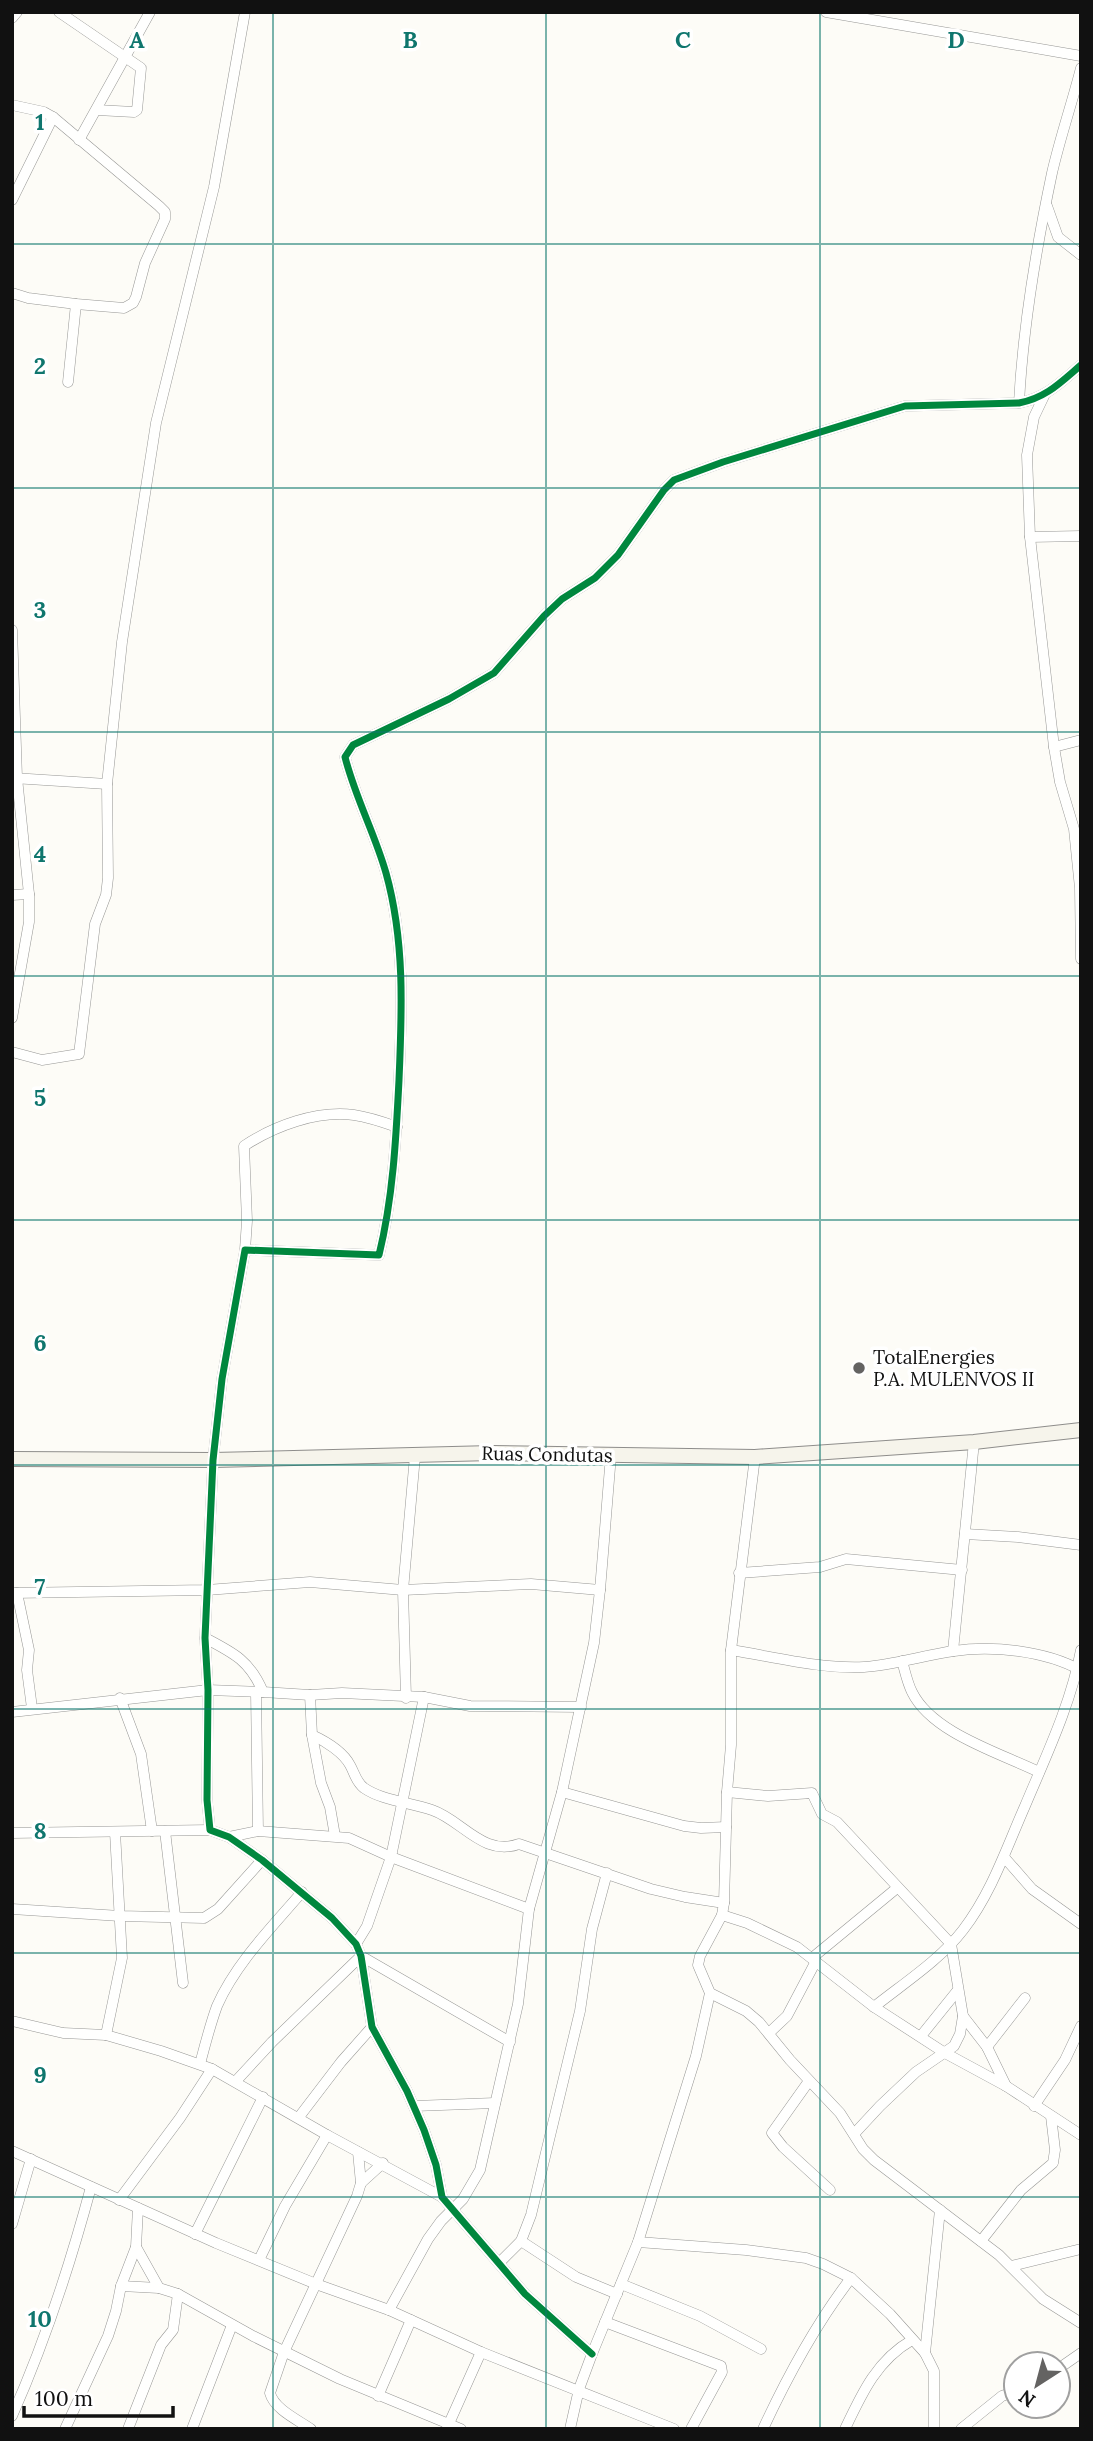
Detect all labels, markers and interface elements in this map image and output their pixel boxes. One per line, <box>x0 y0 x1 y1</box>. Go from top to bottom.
text: A <box>129 25 145 54</box>
text: B <box>402 25 418 54</box>
text: C <box>675 25 691 54</box>
text: D <box>947 25 965 54</box>
text: 1 <box>35 107 45 136</box>
text: 2 <box>34 351 46 380</box>
text: 3 <box>34 595 46 624</box>
text: 4 <box>34 839 46 868</box>
text: 5 <box>34 1083 46 1112</box>
text: 6 <box>33 1328 47 1357</box>
place label: TotalEnergies P.A. MULENVOS II <box>873 1345 1034 1391</box>
marker: TotalEnergies P.A. MULENVOS II <box>851 1360 867 1376</box>
street label: Ruas Condutas <box>481 1441 613 1467</box>
text: 7 <box>35 1572 46 1601</box>
text: 8 <box>33 1816 47 1845</box>
text: 9 <box>33 2060 47 2089</box>
text: 10 <box>28 2304 52 2333</box>
north arrow <box>1002 2350 1072 2420</box>
scale bar <box>24 2374 173 2418</box>
text: 100 m <box>35 2385 93 2412</box>
text: N <box>1014 2385 1040 2413</box>

